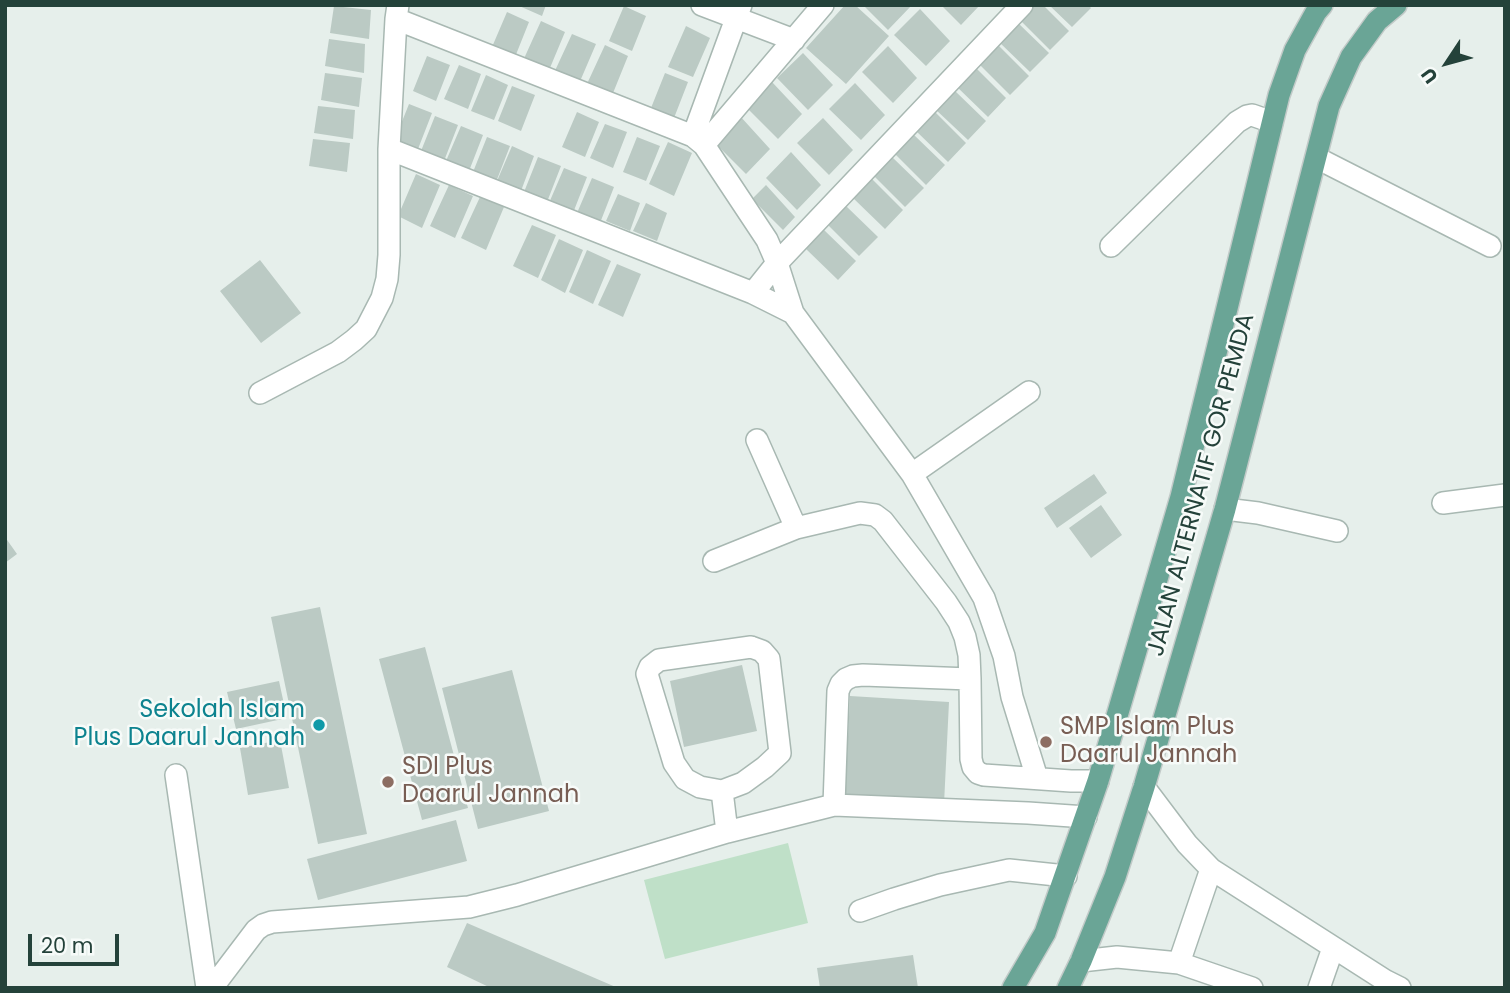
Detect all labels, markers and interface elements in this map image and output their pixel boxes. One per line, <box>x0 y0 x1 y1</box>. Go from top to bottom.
north arrow <box>1412 28 1482 98</box>
text: U <box>1415 62 1444 89</box>
street label: JALAN ALTERNATIF GOR PEMDA <box>1142 310 1262 660</box>
place label: Sekolah Islam Plus Daarul Jannah <box>74 697 305 753</box>
place label: SMP Islam Plus Daarul Jannah <box>1060 714 1237 770</box>
marker: Sekolah Islam Plus Daarul Jannah <box>311 717 327 733</box>
marker: SMP Islam Plus Daarul Jannah <box>1038 734 1054 750</box>
place label: SDI Plus Daarul Jannah <box>402 754 579 810</box>
marker: SDI Plus Daarul Jannah <box>380 774 396 790</box>
scale bar <box>32 920 122 964</box>
text: 20 m <box>41 931 94 960</box>

